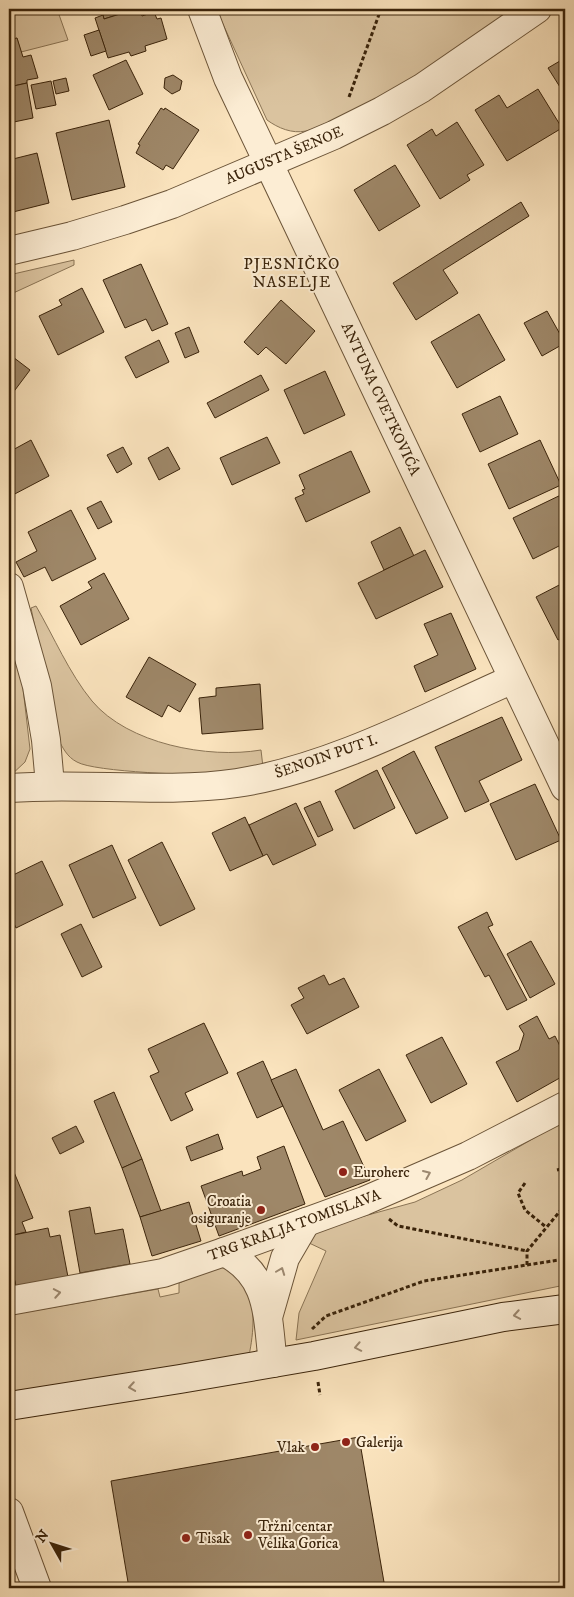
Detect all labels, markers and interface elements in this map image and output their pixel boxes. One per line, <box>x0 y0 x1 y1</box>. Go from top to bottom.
street label: AUGUSTA ŠENOE <box>222 121 346 189</box>
district label: PJESNIČKO NASELJE <box>244 254 340 292</box>
street label: ANTUNA CVETKOVIĆA <box>337 319 425 479</box>
street label: ŠENOIN PUT I. <box>272 729 380 783</box>
place label: Euroherc <box>353 1163 410 1182</box>
marker: Euroherc <box>337 1166 349 1178</box>
one-way arrow <box>422 1170 431 1180</box>
street label: TRG KRALJA TOMISLAVA <box>205 1185 383 1266</box>
place label: Croatia osiguranje <box>191 1192 252 1228</box>
marker: Croatia osiguranje <box>255 1204 267 1216</box>
one-way arrow <box>275 1267 285 1275</box>
one-way arrow <box>52 1288 61 1298</box>
one-way arrow <box>512 1309 521 1319</box>
one-way arrow <box>353 1341 362 1352</box>
one-way arrow <box>128 1381 136 1391</box>
place label: Galerija <box>356 1433 404 1452</box>
marker: Galerija <box>340 1436 352 1448</box>
place label: Vlak <box>276 1438 306 1457</box>
marker: Vlak <box>309 1441 321 1453</box>
place label: Tržni centar Velika Gorica <box>257 1517 339 1553</box>
north arrow <box>28 1520 78 1570</box>
text: N <box>32 1526 54 1547</box>
place label: Tisak <box>196 1529 231 1548</box>
marker: Tržni centar Velika Gorica <box>242 1529 254 1541</box>
marker: Tisak <box>180 1532 192 1544</box>

